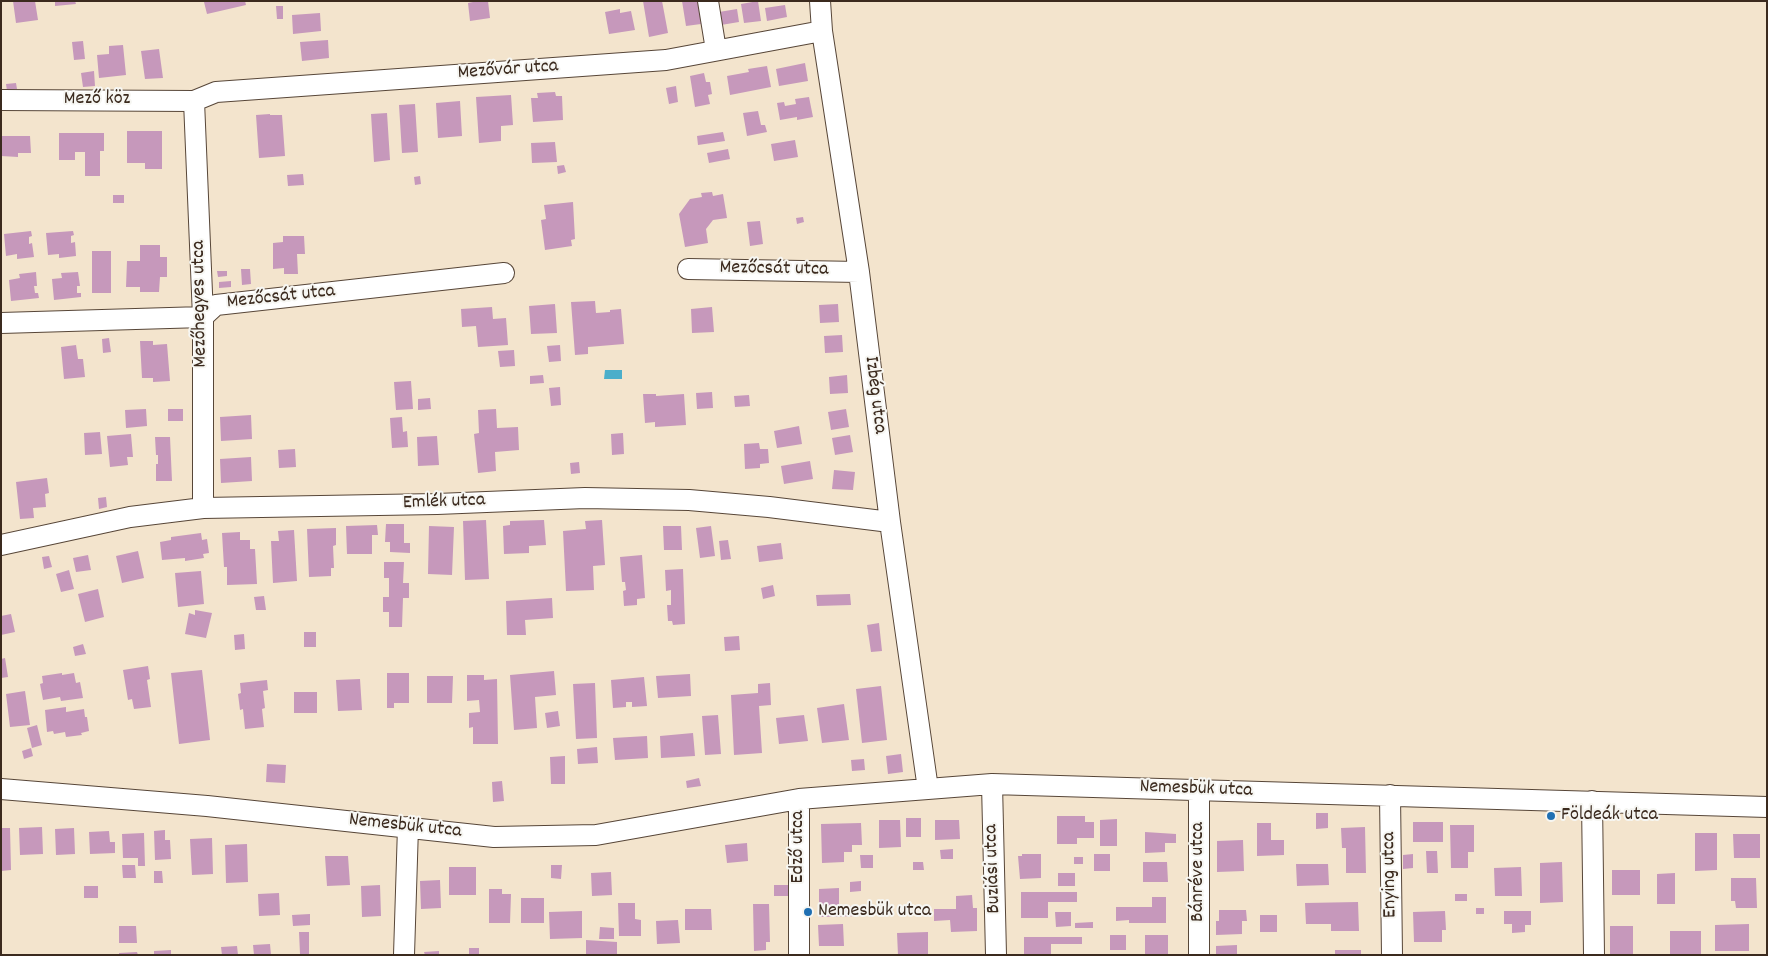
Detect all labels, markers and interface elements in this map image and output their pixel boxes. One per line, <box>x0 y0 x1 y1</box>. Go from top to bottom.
street label: Mezővár utca <box>457 56 559 86</box>
street label: Mező köz <box>64 88 130 112</box>
street label: Mezőhegyes utca <box>188 240 214 368</box>
street label: Mezőcsát utca <box>719 257 829 283</box>
street label: Mezőcsát utca <box>226 280 336 316</box>
street label: Izbég utca <box>857 355 891 435</box>
street label: Emlék utca <box>402 490 486 516</box>
street label: Nemesbük utca <box>1139 776 1253 804</box>
place label: Földeák utca <box>1561 804 1658 828</box>
street label: Nemesbük utca <box>347 809 463 845</box>
marker: Földeák utca <box>1545 810 1557 822</box>
street label: Edző utca <box>787 811 811 883</box>
street label: Bánréve utca <box>1187 822 1211 922</box>
street label: Buziási utca <box>980 824 1008 914</box>
street label: Enying utca <box>1378 832 1404 918</box>
place label: Nemesbük utca <box>818 900 931 924</box>
marker: Nemesbük utca <box>802 906 814 918</box>

